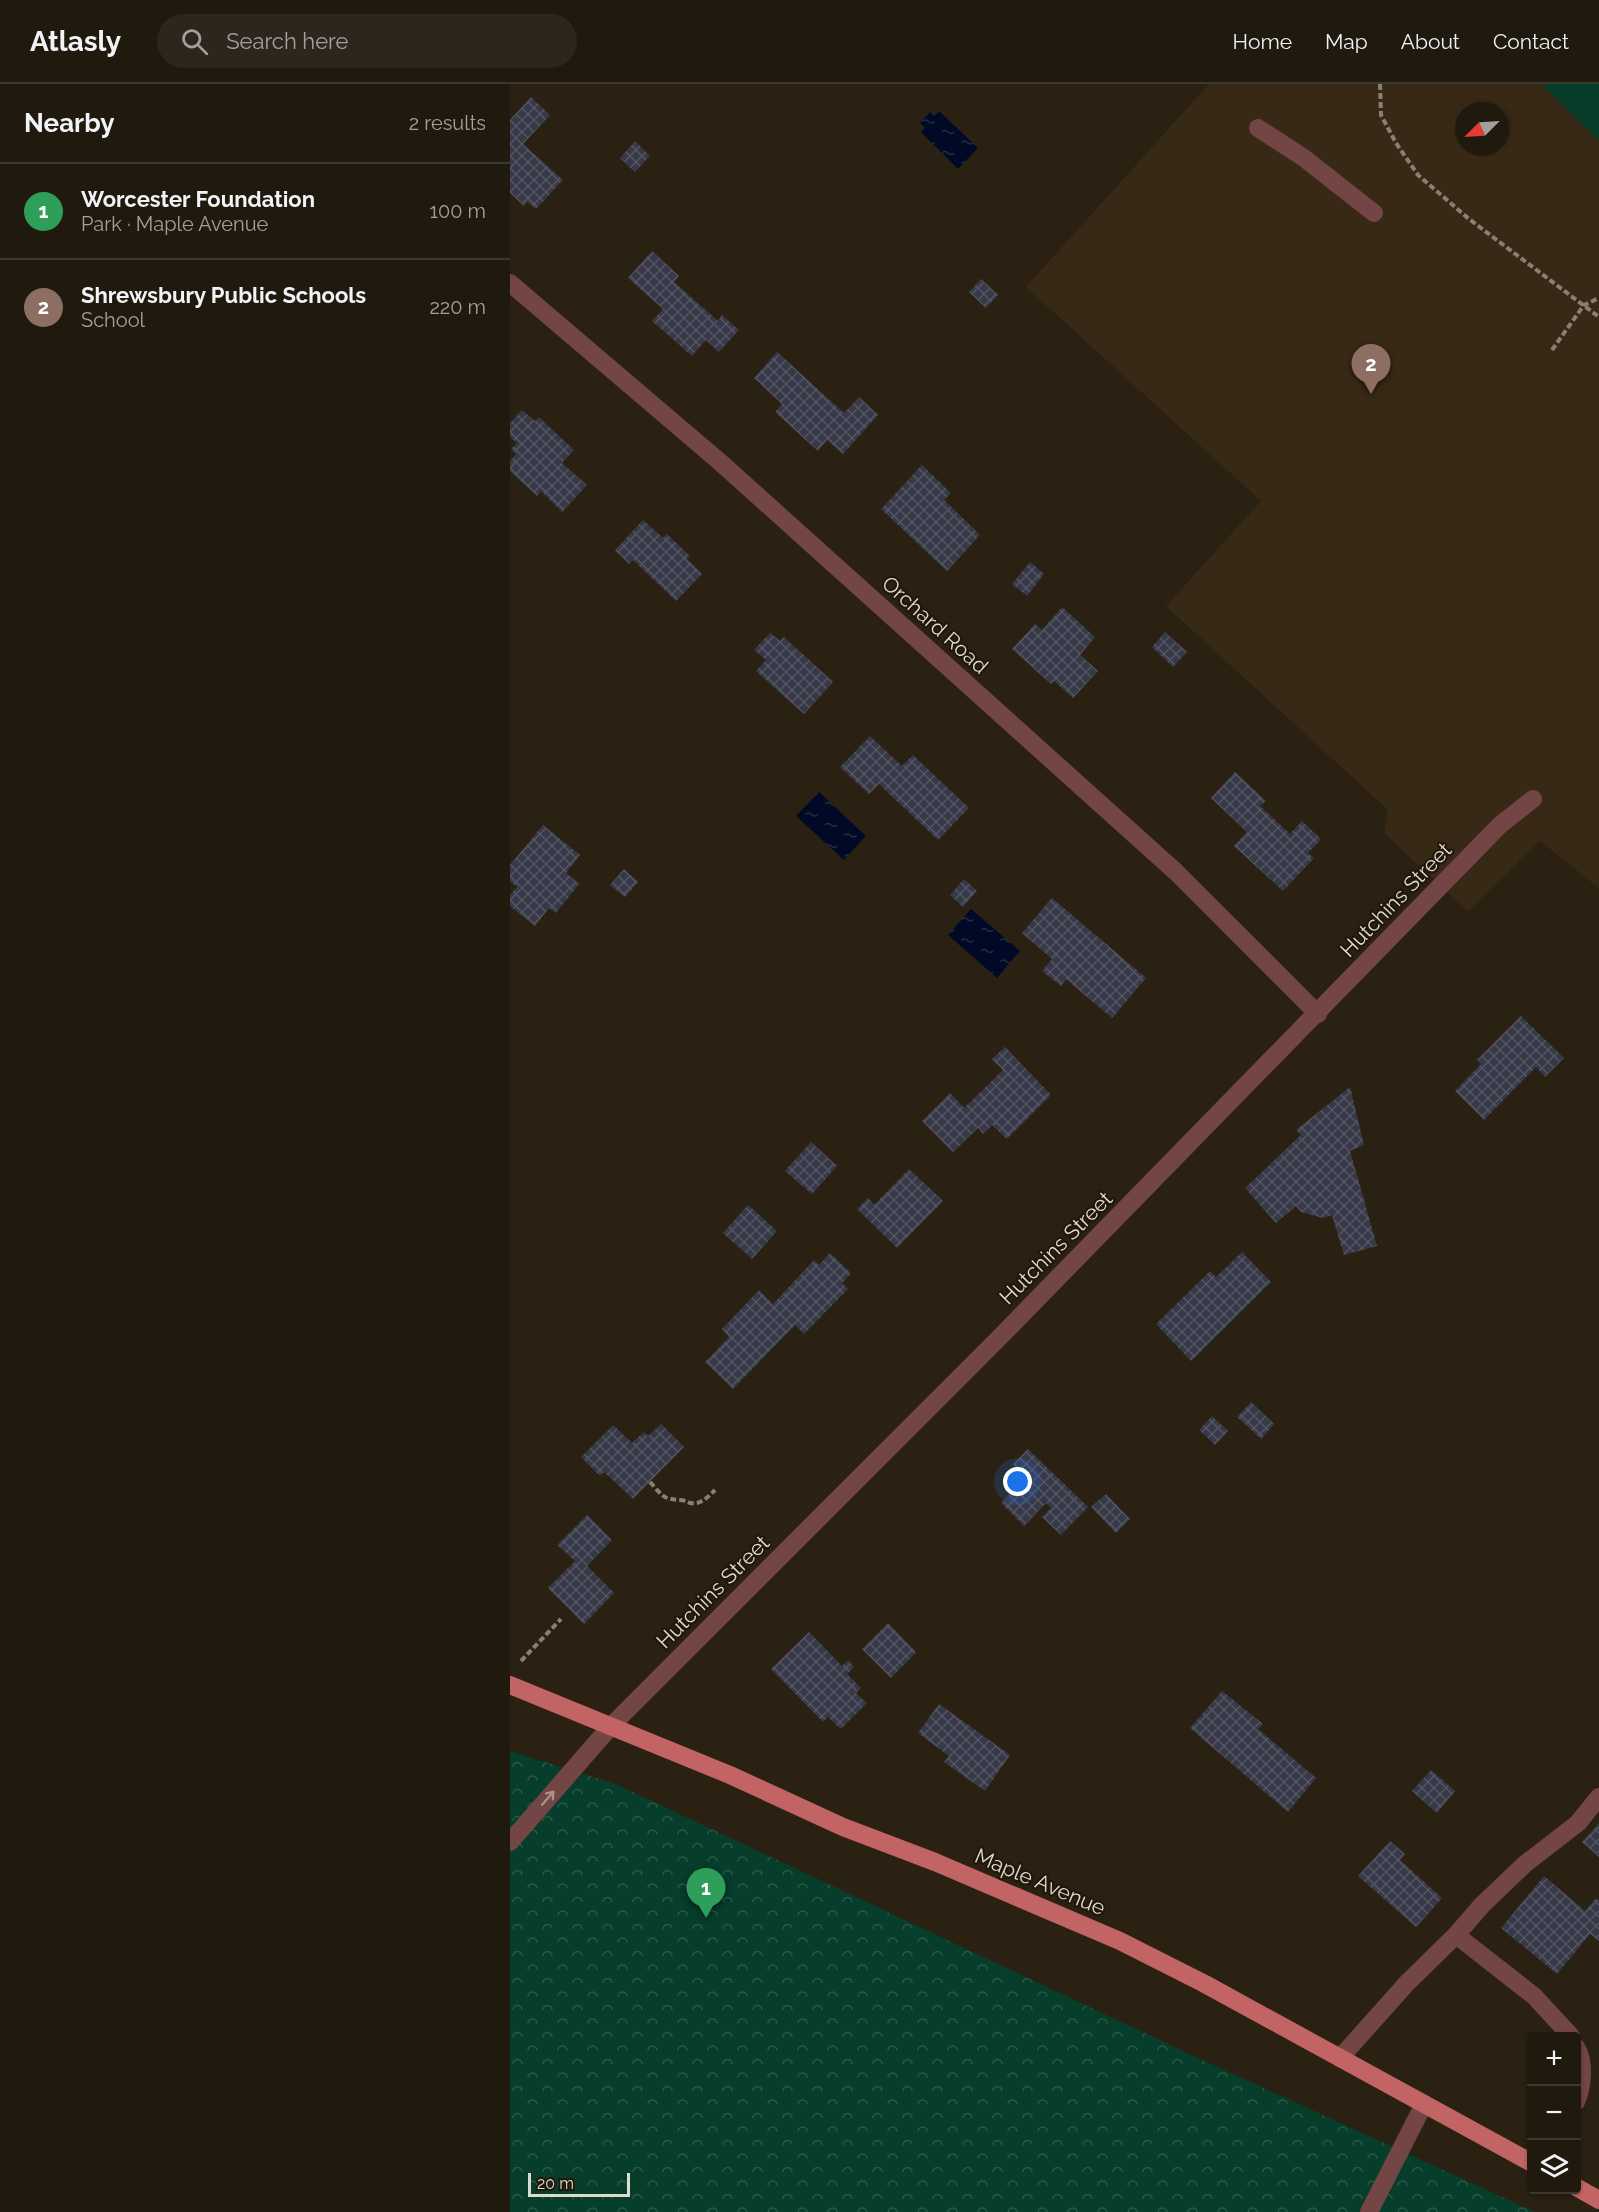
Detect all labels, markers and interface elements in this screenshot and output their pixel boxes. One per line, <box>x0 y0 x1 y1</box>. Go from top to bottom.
search box <box>157 14 577 68</box>
text: Atlasly <box>30 25 121 58</box>
icon: search <box>178 25 211 58</box>
text: Search here <box>226 28 348 54</box>
text: Home <box>1233 29 1292 54</box>
text: Map <box>1325 29 1368 54</box>
text: About <box>1401 29 1460 54</box>
text: Contact <box>1493 29 1569 54</box>
north arrow <box>1455 102 1509 156</box>
text: Nearby <box>24 108 114 138</box>
text: 2 results <box>409 111 486 135</box>
text: Worcester Foundation <box>81 186 315 212</box>
text: 1 <box>39 199 48 223</box>
text: 100 m <box>429 199 486 223</box>
text: Park · Maple Avenue <box>81 212 268 236</box>
text: Shrewsbury Public Schools <box>81 282 366 308</box>
text: 2 <box>38 295 49 319</box>
text: 220 m <box>429 295 486 319</box>
text: School <box>81 308 145 332</box>
pin: 2 <box>1352 344 1390 394</box>
street label: Orchard Road <box>877 571 993 679</box>
street label: Hutchins Street <box>1335 837 1456 962</box>
street label: Hutchins Street <box>994 1186 1117 1309</box>
your location <box>1003 1467 1032 1496</box>
street label: Hutchins Street <box>651 1530 774 1653</box>
one-way arrow <box>541 1790 555 1806</box>
street label: Maple Avenue <box>971 1843 1109 1920</box>
pin: 1 <box>686 1868 726 1918</box>
map controls <box>1527 2032 1581 2194</box>
button: + <box>1527 2032 1581 2086</box>
button: − <box>1527 2086 1581 2140</box>
button: layers <box>1527 2140 1581 2194</box>
scale bar <box>528 2170 630 2198</box>
text: 20 m <box>537 2174 574 2193</box>

